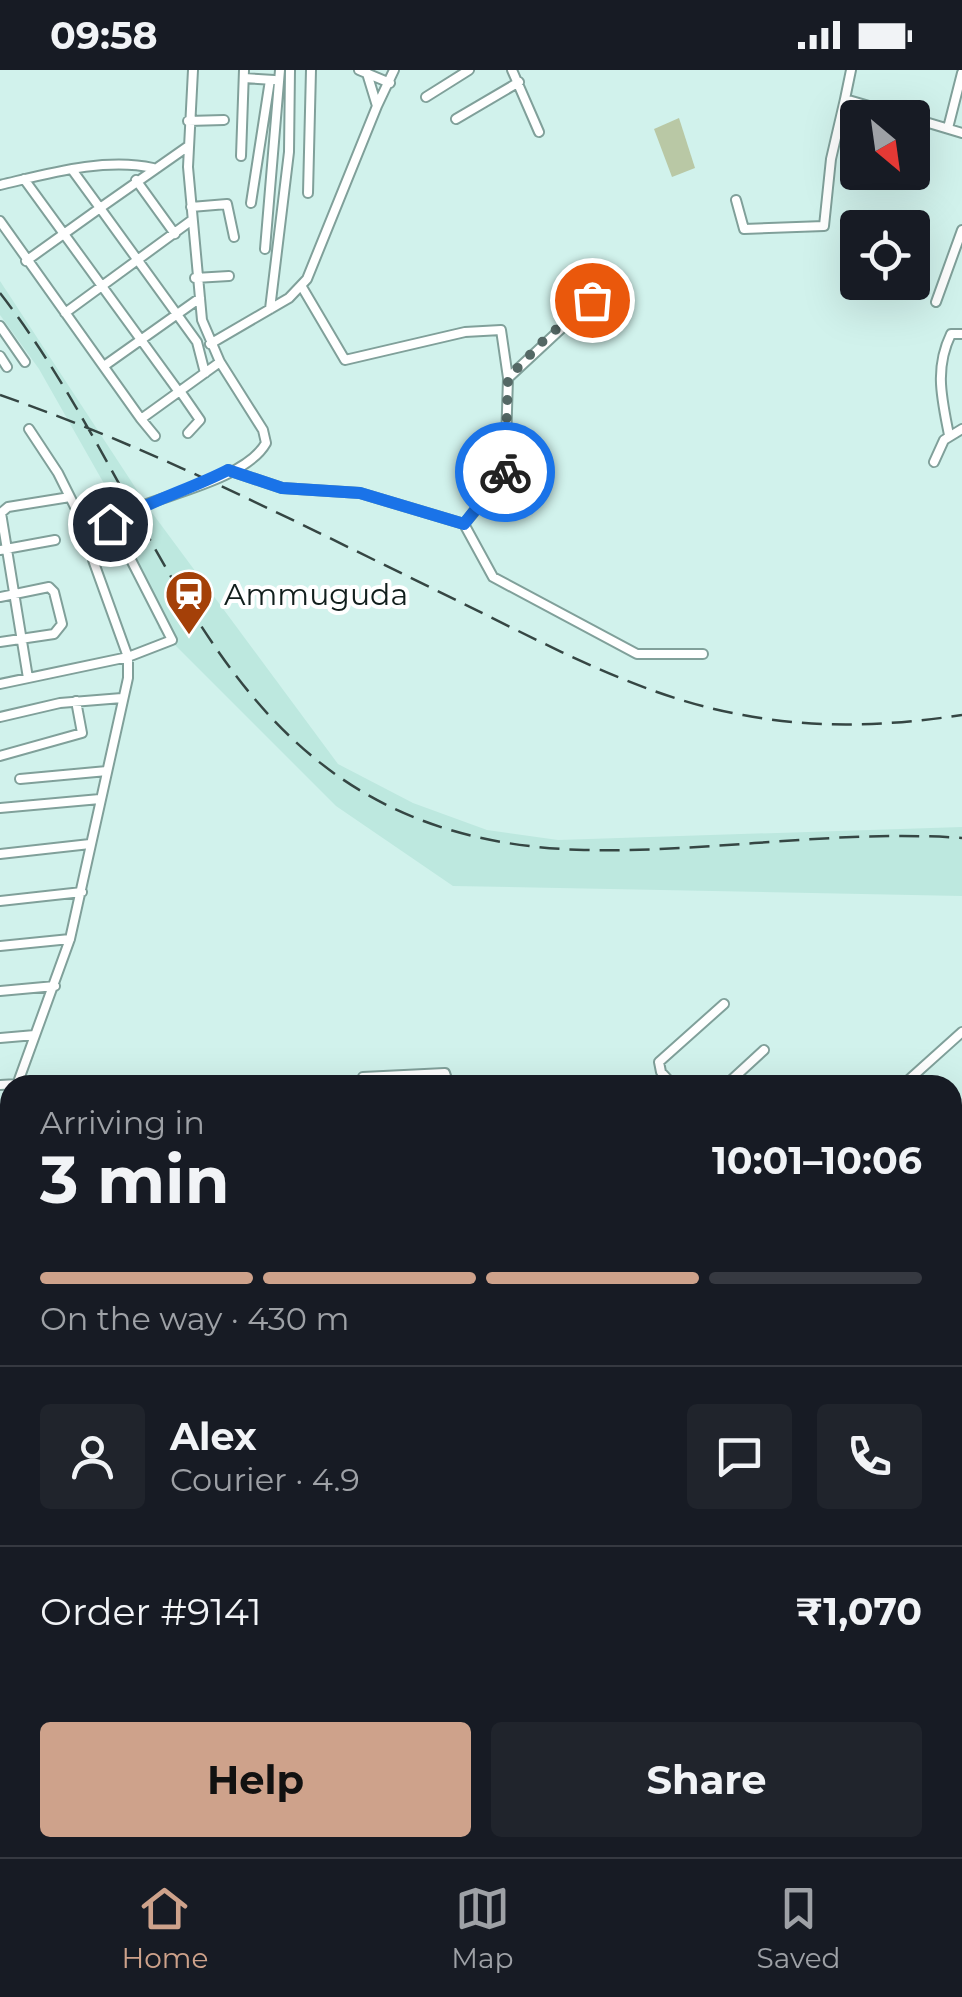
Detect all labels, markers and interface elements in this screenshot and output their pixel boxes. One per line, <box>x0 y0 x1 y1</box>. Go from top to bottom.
text: 09:58 <box>50 12 158 59</box>
north arrow <box>840 100 930 190</box>
map controls <box>840 100 930 300</box>
button: locate <box>840 210 930 300</box>
pin <box>550 258 635 343</box>
icon: bag <box>565 273 620 328</box>
courier <box>455 422 555 522</box>
icon: bike <box>478 445 533 500</box>
pin <box>68 482 153 567</box>
icon: home <box>83 497 138 552</box>
station icon: Ammuguda <box>163 568 215 636</box>
place label: Ammuguda <box>224 576 408 613</box>
text: Arriving in <box>40 1103 205 1142</box>
text: 10:01–10:06 <box>712 1137 922 1184</box>
text: 3 min <box>40 1140 230 1219</box>
text: On the way · 430 m <box>40 1299 349 1338</box>
button: person <box>40 1404 145 1509</box>
button: chat <box>687 1404 792 1509</box>
button: phone <box>817 1404 922 1509</box>
text: Alex <box>170 1413 257 1460</box>
text: Courier · 4.9 <box>170 1460 360 1499</box>
text: Order #9141 <box>40 1588 262 1635</box>
text: ₹1,070 <box>796 1588 922 1635</box>
button: Help <box>40 1722 471 1837</box>
button: Share <box>491 1722 922 1837</box>
tab: Home <box>121 1881 208 1975</box>
tab: Map <box>451 1881 514 1975</box>
tab: Saved <box>756 1881 841 1975</box>

